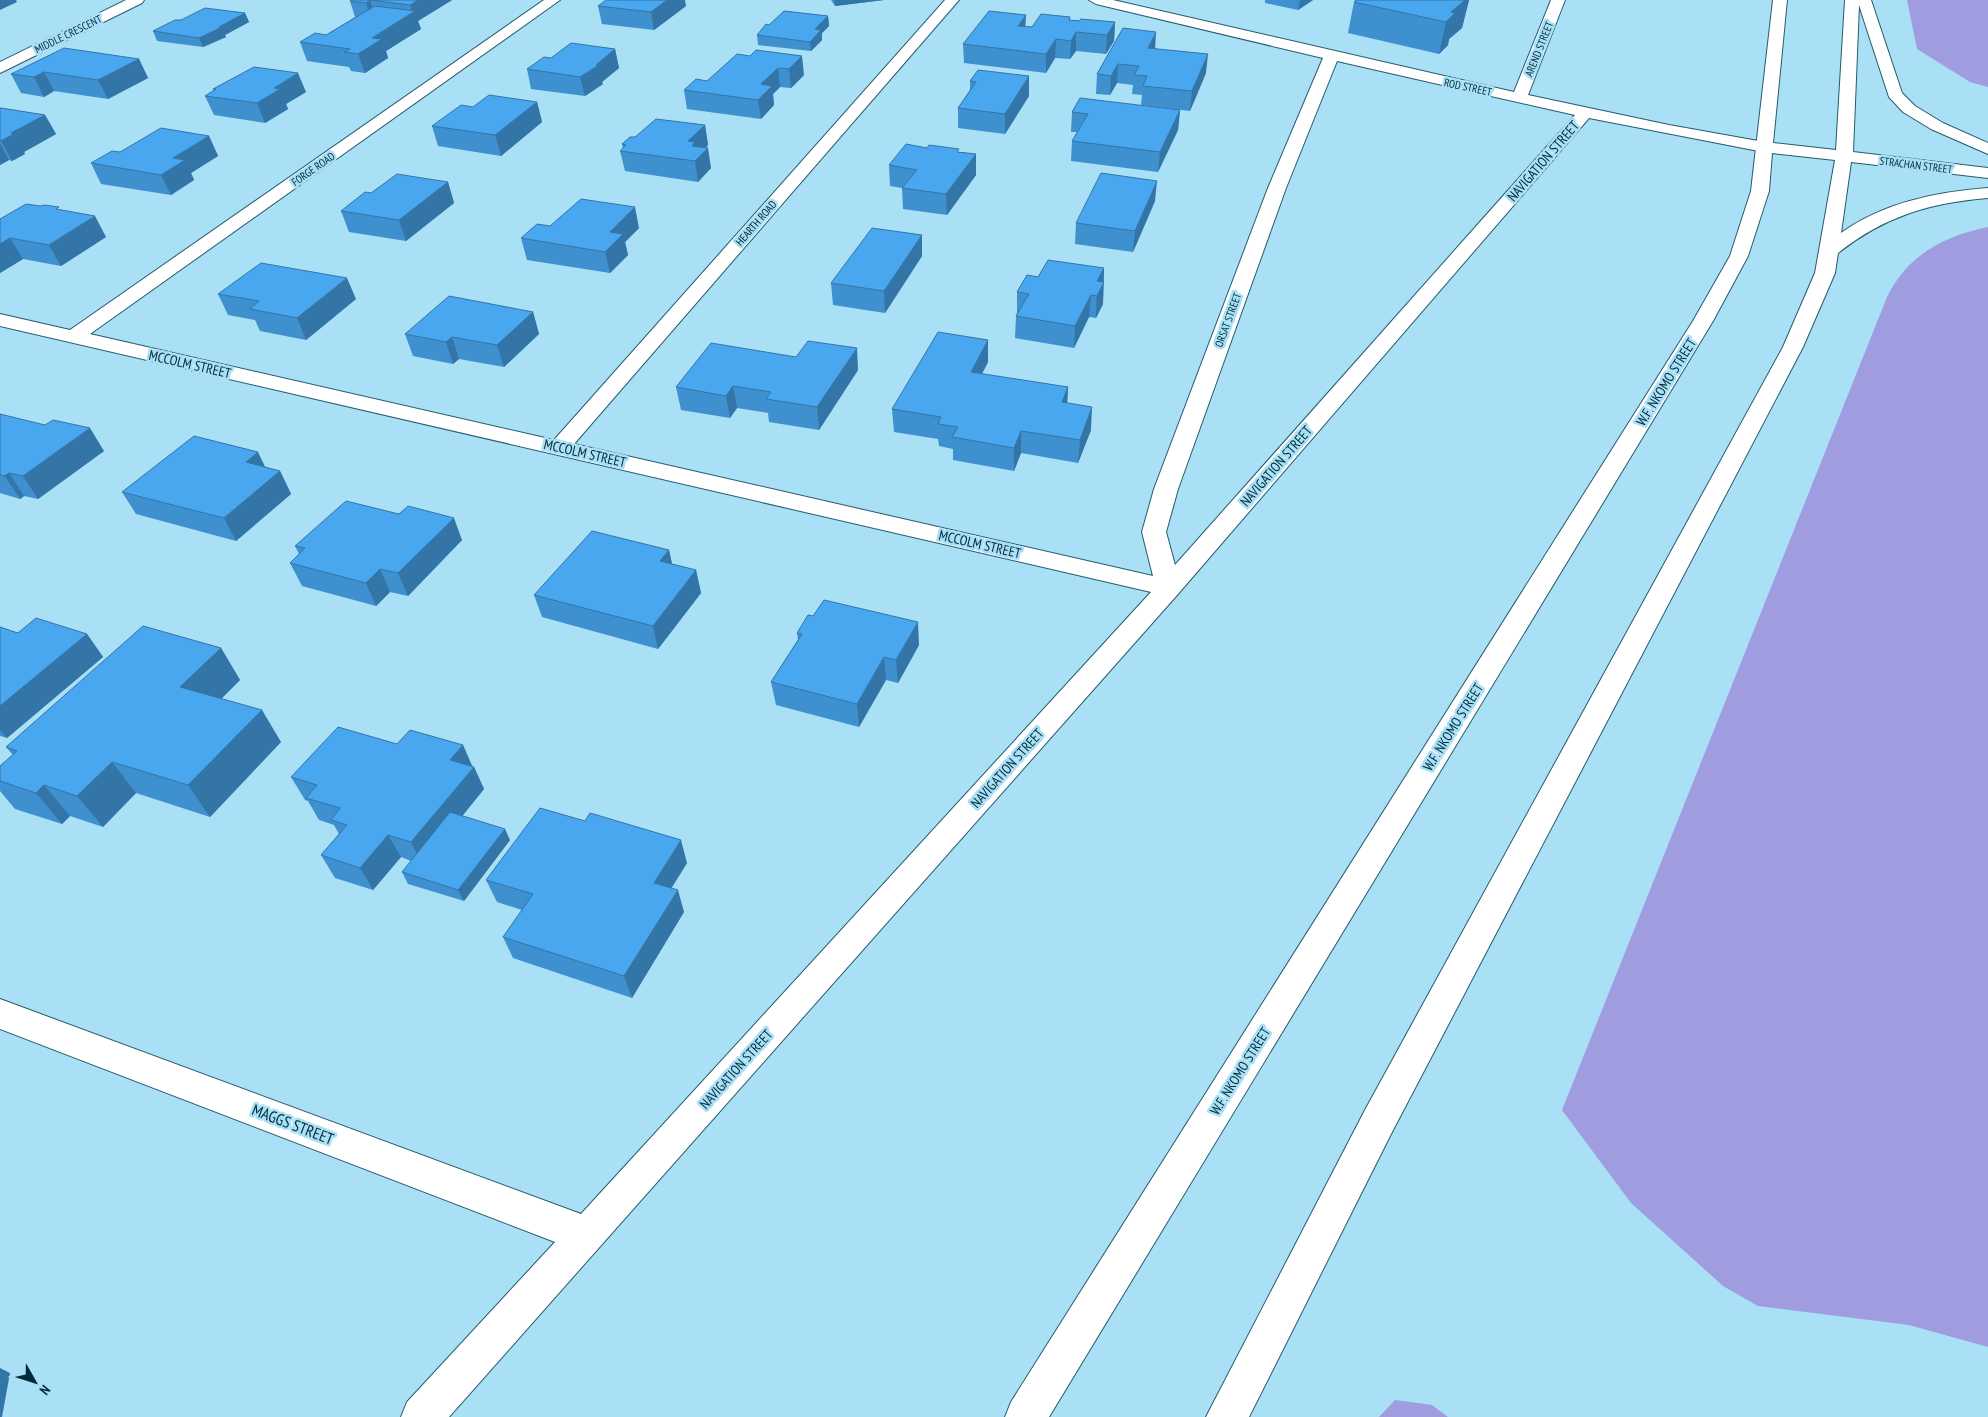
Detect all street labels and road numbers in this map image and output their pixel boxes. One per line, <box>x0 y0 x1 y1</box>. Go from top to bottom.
street label: MIDDLE CRESCENT <box>32 12 104 56</box>
street label: AREND STREET <box>1522 19 1556 79</box>
street label: ROD STREET <box>1443 75 1493 99</box>
street label: NAVIGATION STREET <box>1503 116 1583 205</box>
street label: FORGE ROAD <box>289 149 338 189</box>
street label: STRACHAN STREET <box>1879 154 1953 176</box>
street label: HEARTH ROAD <box>733 197 780 249</box>
street label: ORSAT STREET <box>1212 291 1244 349</box>
street label: W.F. NKOMO STREET <box>1632 334 1701 429</box>
street label: MCCOLM STREET <box>147 346 234 382</box>
street label: NAVIGATION STREET <box>1236 421 1316 510</box>
street label: MCCOLM STREET <box>542 435 629 471</box>
street label: MCCOLM STREET <box>937 526 1024 562</box>
street label: W.F. NKOMO STREET <box>1419 679 1488 774</box>
street label: NAVIGATION STREET <box>967 724 1048 812</box>
street label: W.F. NKOMO STREET <box>1206 1023 1275 1118</box>
street label: NAVIGATION STREET <box>696 1025 777 1113</box>
street label: MAGGS STREET <box>249 1099 337 1149</box>

